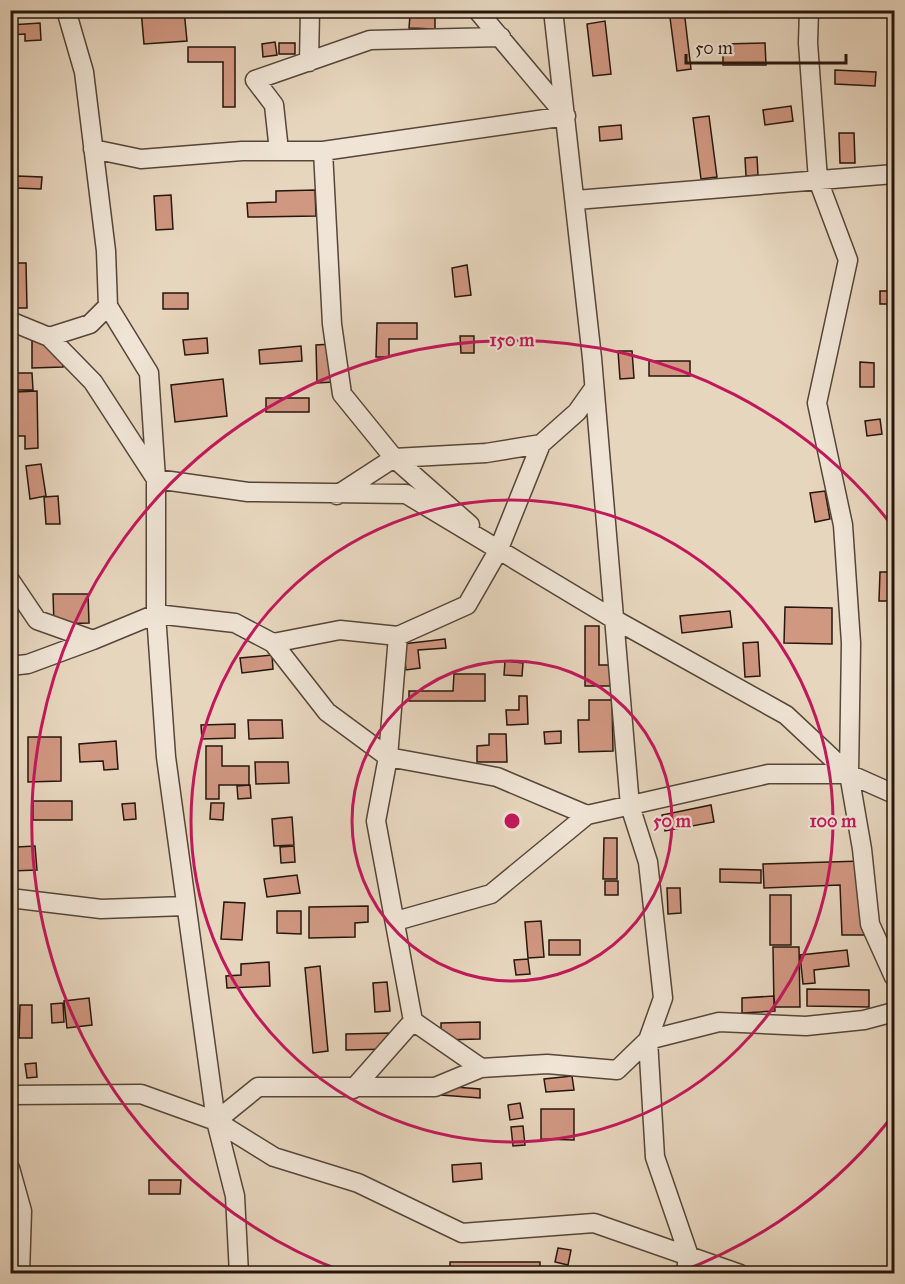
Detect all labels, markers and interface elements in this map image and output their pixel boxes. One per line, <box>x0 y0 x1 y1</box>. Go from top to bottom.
scale bar <box>686 27 846 65</box>
text: 50 m <box>695 37 733 59</box>
text: 150 m <box>490 329 535 351</box>
text: 50 m <box>653 810 692 832</box>
text: 100 m <box>810 810 857 832</box>
centre of rings <box>502 811 522 831</box>

